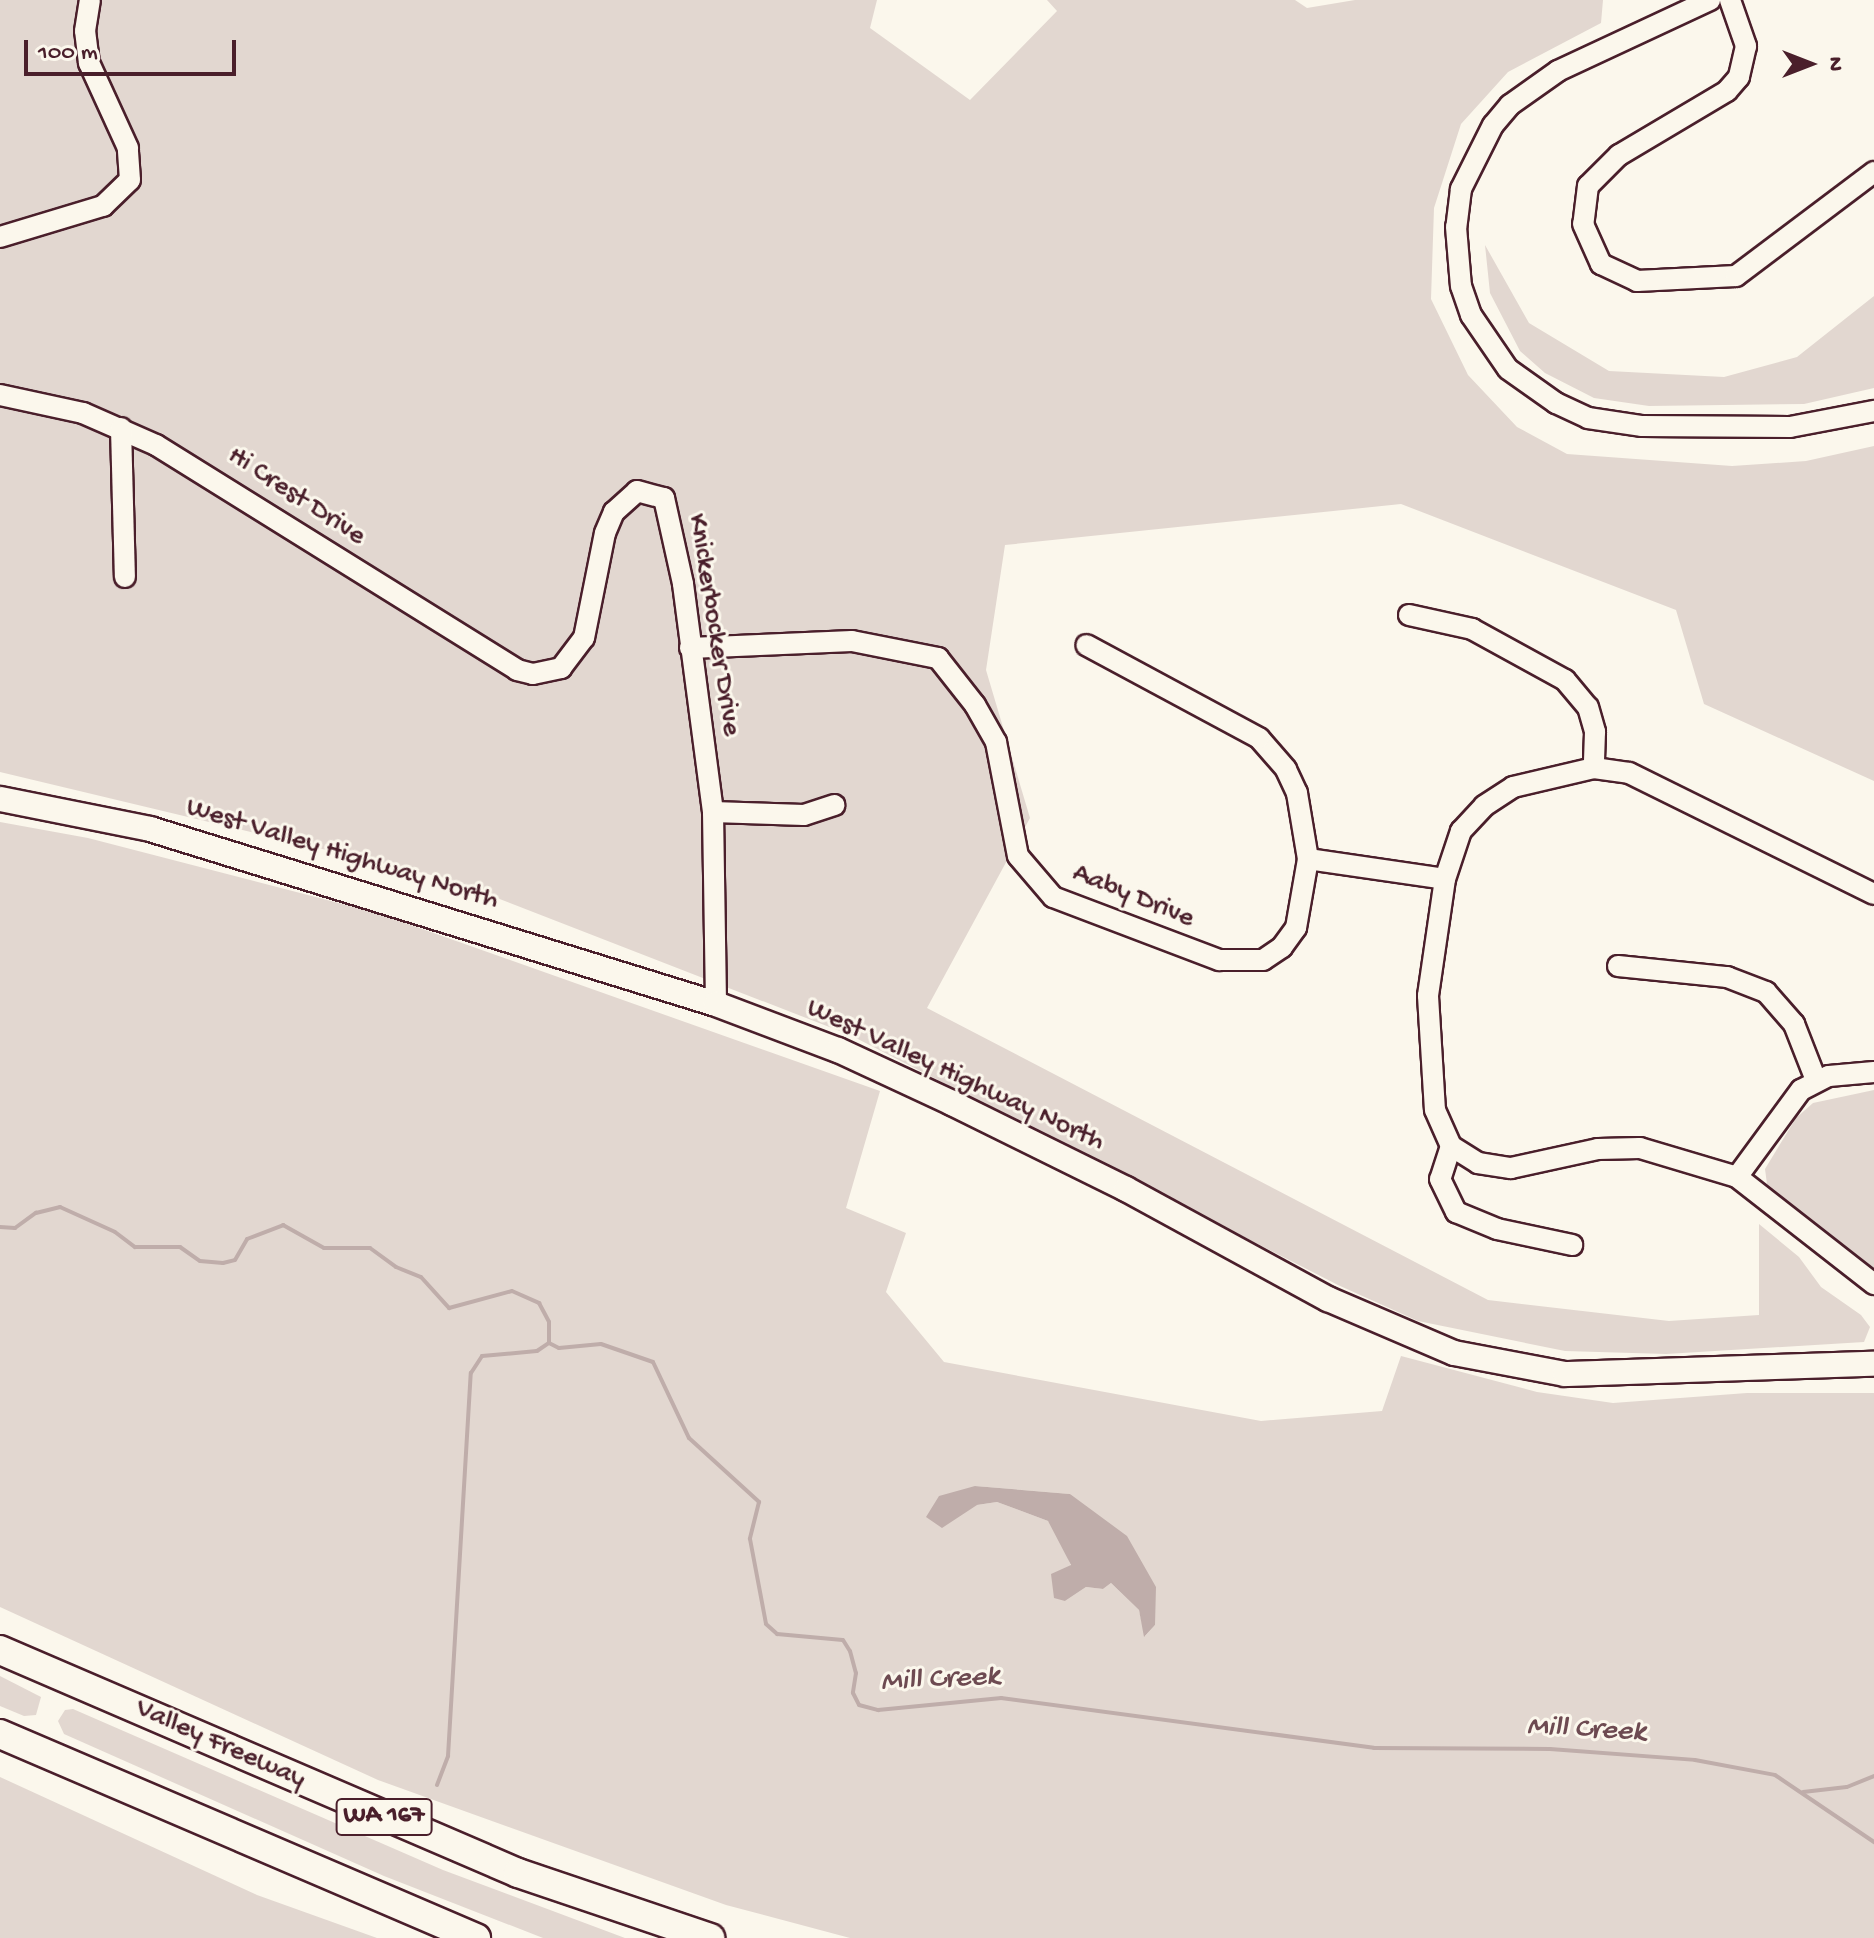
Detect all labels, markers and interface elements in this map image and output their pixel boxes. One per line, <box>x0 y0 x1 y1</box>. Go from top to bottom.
scale bar <box>28 24 240 74</box>
north arrow <box>1770 24 1850 104</box>
text: 100 m <box>38 39 98 68</box>
text: N <box>1821 57 1847 71</box>
street label: Hi Crest Drive <box>221 440 371 554</box>
street label: Knickerbocker Drive <box>679 512 747 738</box>
street label: West Valley Highway North <box>182 791 502 919</box>
street label: Aaby Drive <box>1067 857 1199 937</box>
street label: West Valley Highway North <box>801 992 1109 1160</box>
water label: Mill Creek <box>880 1660 1000 1702</box>
street label: Valley Freeway <box>130 1693 310 1797</box>
water label: Mill Creek <box>1526 1710 1646 1752</box>
road number: WA 167 <box>334 1795 434 1839</box>

